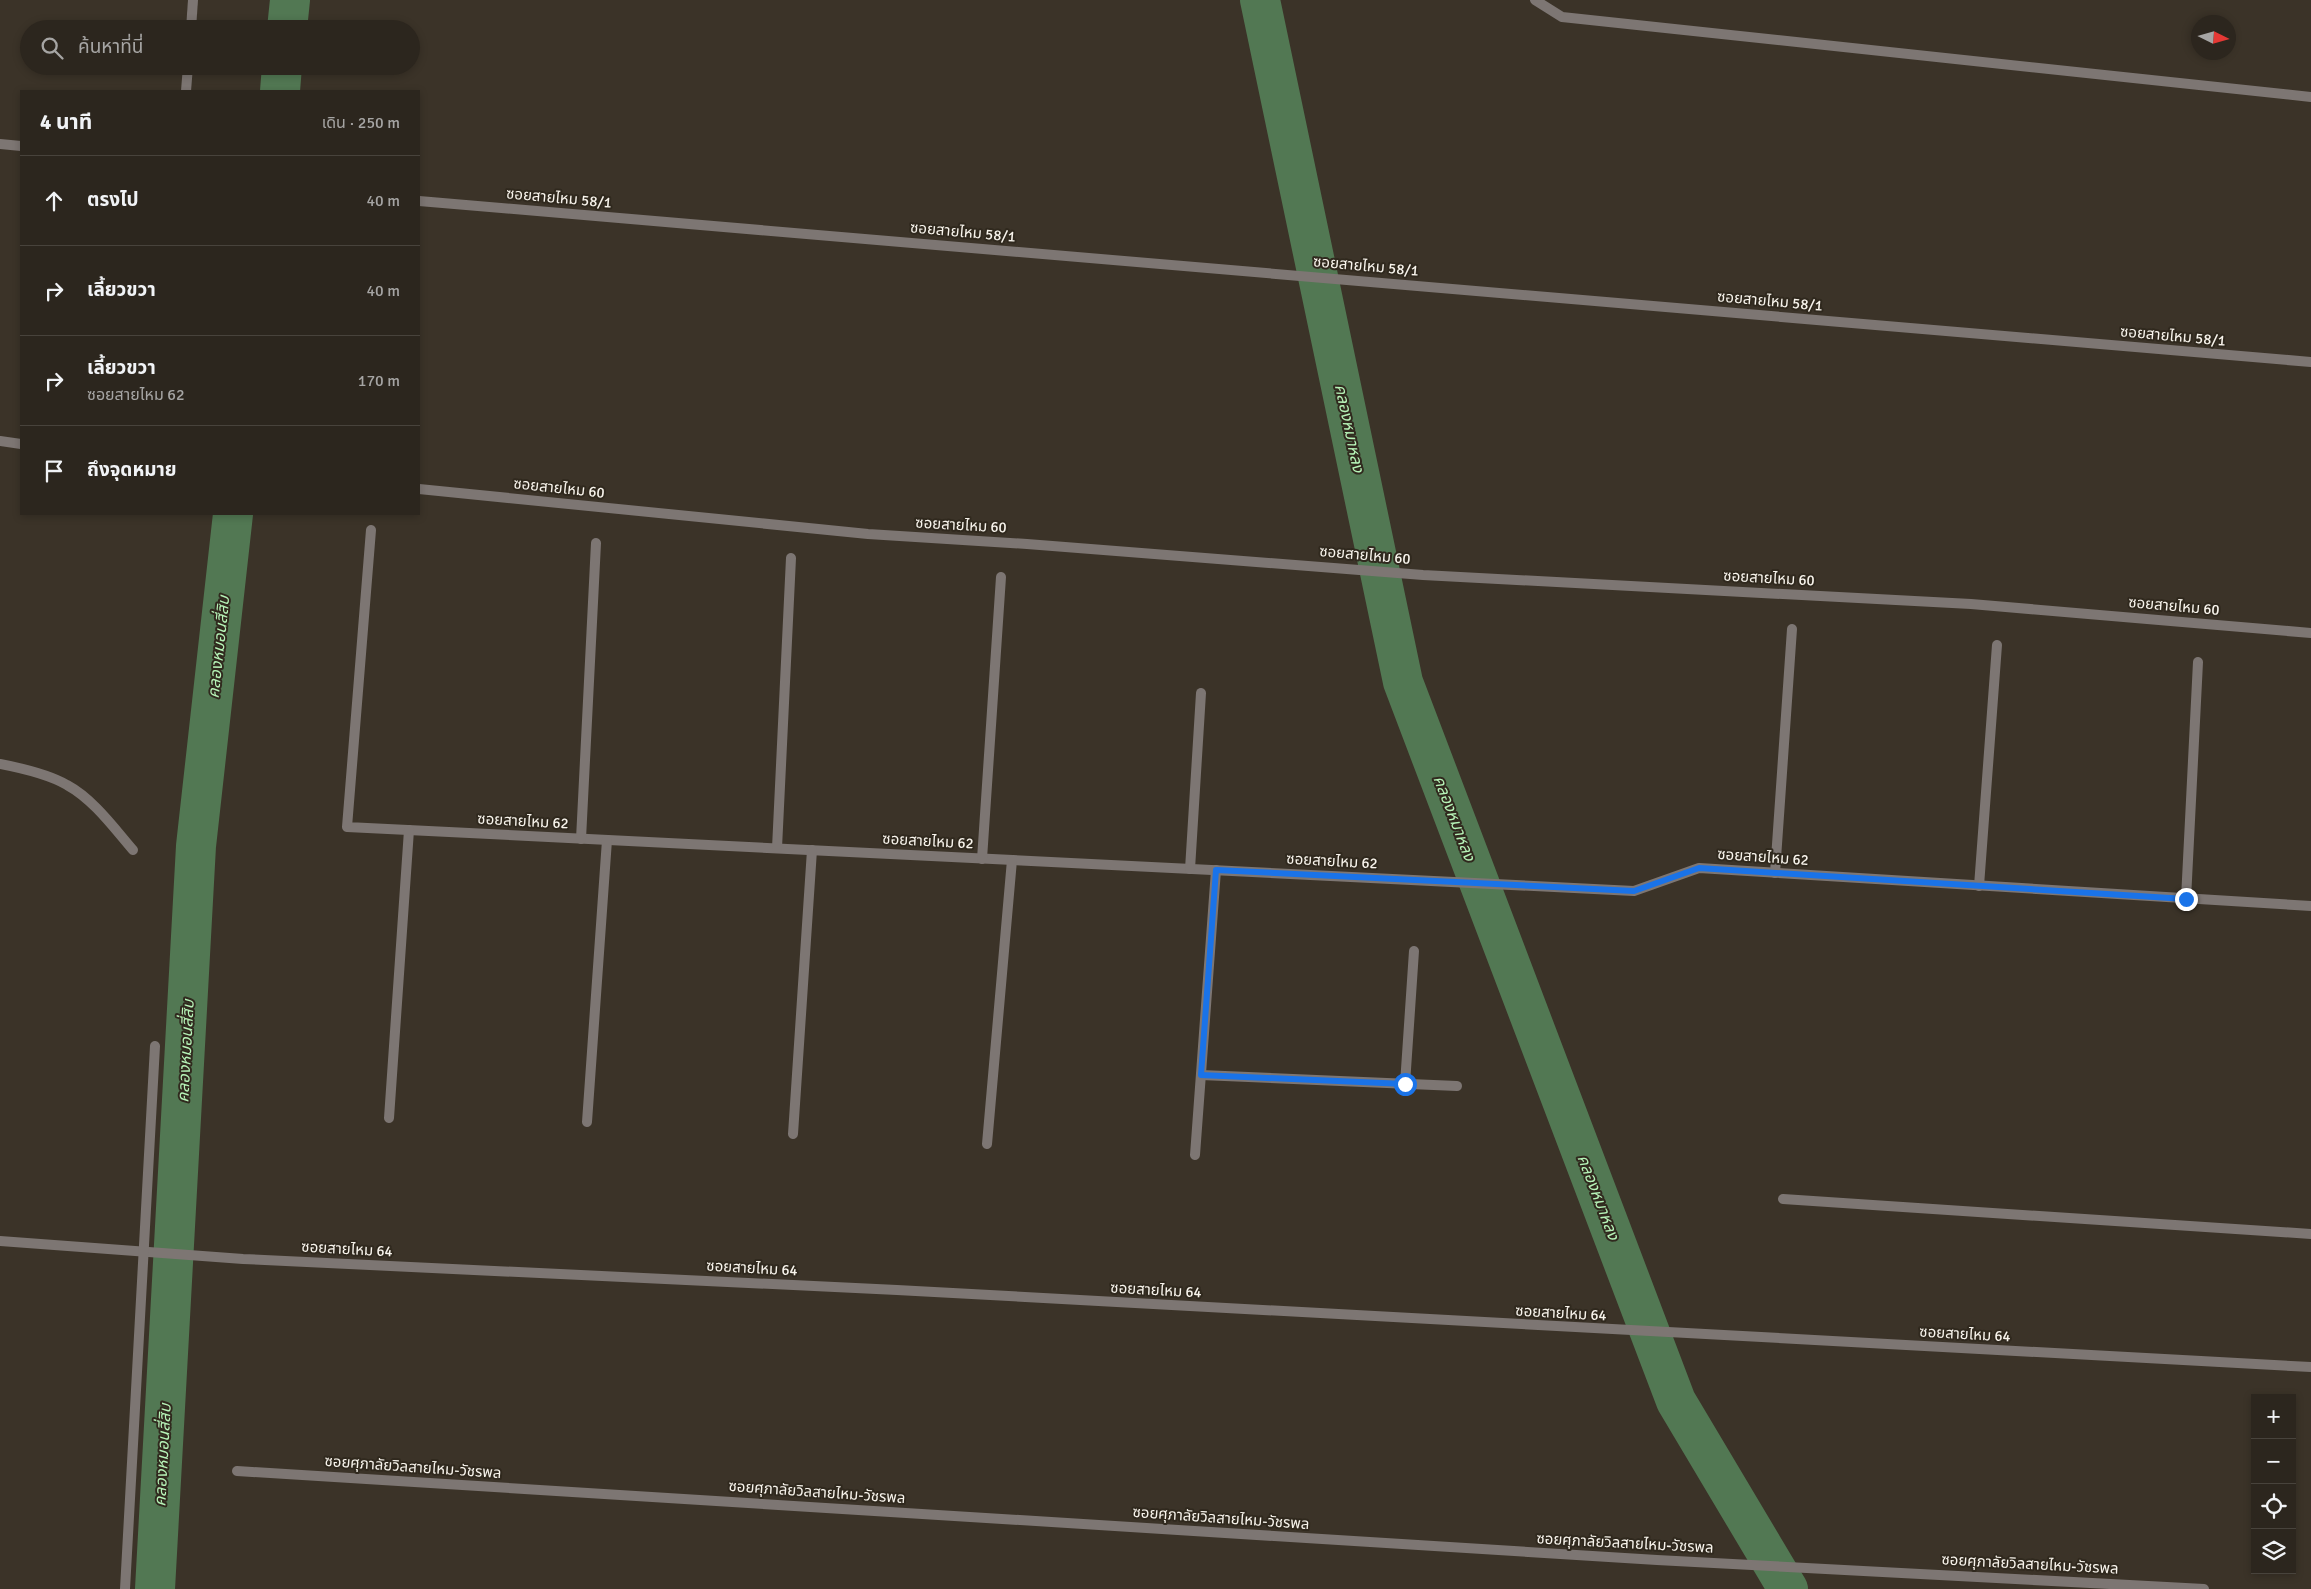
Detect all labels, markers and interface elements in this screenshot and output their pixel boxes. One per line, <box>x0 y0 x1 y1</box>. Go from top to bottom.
north arrow <box>2191 15 2236 60</box>
search box <box>20 20 420 75</box>
icon: search <box>38 34 66 62</box>
text: ค้นหาที่นี่ <box>78 35 143 59</box>
text: 4 นาที <box>40 109 92 135</box>
text: เดิน · 250 m <box>322 113 400 133</box>
street label: ซอยสายไหม 58/1 <box>505 184 613 212</box>
icon: ahead <box>40 187 68 215</box>
text: ตรงไป <box>87 188 139 212</box>
text: 40 m <box>366 191 400 211</box>
street label: ซอยสายไหม 58/1 <box>909 218 1017 246</box>
street label: ซอยสายไหม 58/1 <box>1312 252 1420 280</box>
icon: right <box>40 277 68 305</box>
text: เลี้ยวขวา <box>87 278 156 302</box>
text: 40 m <box>366 281 400 301</box>
street label: ซอยสายไหม 58/1 <box>1716 287 1824 315</box>
street label: ซอยสายไหม 58/1 <box>2119 322 2227 350</box>
text: เลี้ยวขวา <box>87 356 156 380</box>
icon: right <box>40 367 68 395</box>
text: 170 m <box>358 371 400 391</box>
water label: คลองหมาหลง <box>1330 382 1368 475</box>
text: ซอยสายไหม 62 <box>87 385 185 405</box>
icon: arrive <box>40 457 68 485</box>
text: ถึงจุดหมาย <box>87 458 177 482</box>
street label: ซอยสายไหม 60 <box>513 474 605 502</box>
street label: ซอยสายไหม 60 <box>915 514 1007 536</box>
street label: ซอยสายไหม 60 <box>1319 542 1411 568</box>
street label: ซอยสายไหม 60 <box>1723 567 1815 589</box>
water label: คลองหมอนสี่สิบ <box>202 593 234 699</box>
street label: ซอยสายไหม 60 <box>2128 593 2220 619</box>
water label: คลองหมาหลง <box>1429 773 1480 865</box>
street label: ซอยสายไหม 62 <box>477 810 569 832</box>
street label: ซอยสายไหม 62 <box>882 830 974 852</box>
street label: ซอยสายไหม 62 <box>1717 845 1809 869</box>
street label: ซอยสายไหม 62 <box>1286 850 1378 872</box>
route end <box>2175 888 2198 911</box>
water label: คลองหมอนสี่สิบ <box>171 998 199 1103</box>
route start <box>1394 1073 1417 1096</box>
water label: คลองหมาหลง <box>1573 1152 1624 1244</box>
street label: ซอยสายไหม 64 <box>301 1238 393 1260</box>
street label: ซอยสายไหม 64 <box>706 1257 798 1279</box>
street label: ซอยสายไหม 64 <box>1110 1279 1202 1301</box>
street label: ซอยสายไหม 64 <box>1515 1302 1607 1324</box>
street label: ซอยสายไหม 64 <box>1919 1323 2011 1345</box>
map controls <box>2251 1394 2296 1574</box>
button: + <box>2251 1394 2296 1439</box>
water label: คลองหมอนสี่สิบ <box>148 1402 176 1507</box>
button: − <box>2251 1439 2296 1484</box>
street label: ซอยศุภาลัยวิลสายไหม-วัชรพล <box>324 1452 502 1482</box>
street label: ซอยศุภาลัยวิลสายไหม-วัชรพล <box>728 1477 906 1507</box>
button: locate <box>2251 1484 2296 1529</box>
street label: ซอยศุภาลัยวิลสายไหม-วัชรพล <box>1132 1503 1310 1533</box>
street label: ซอยศุภาลัยวิลสายไหม-วัชรพล <box>1536 1529 1714 1557</box>
button: layers <box>2251 1529 2296 1574</box>
street label: ซอยศุภาลัยวิลสายไหม-วัชรพล <box>1941 1550 2119 1578</box>

